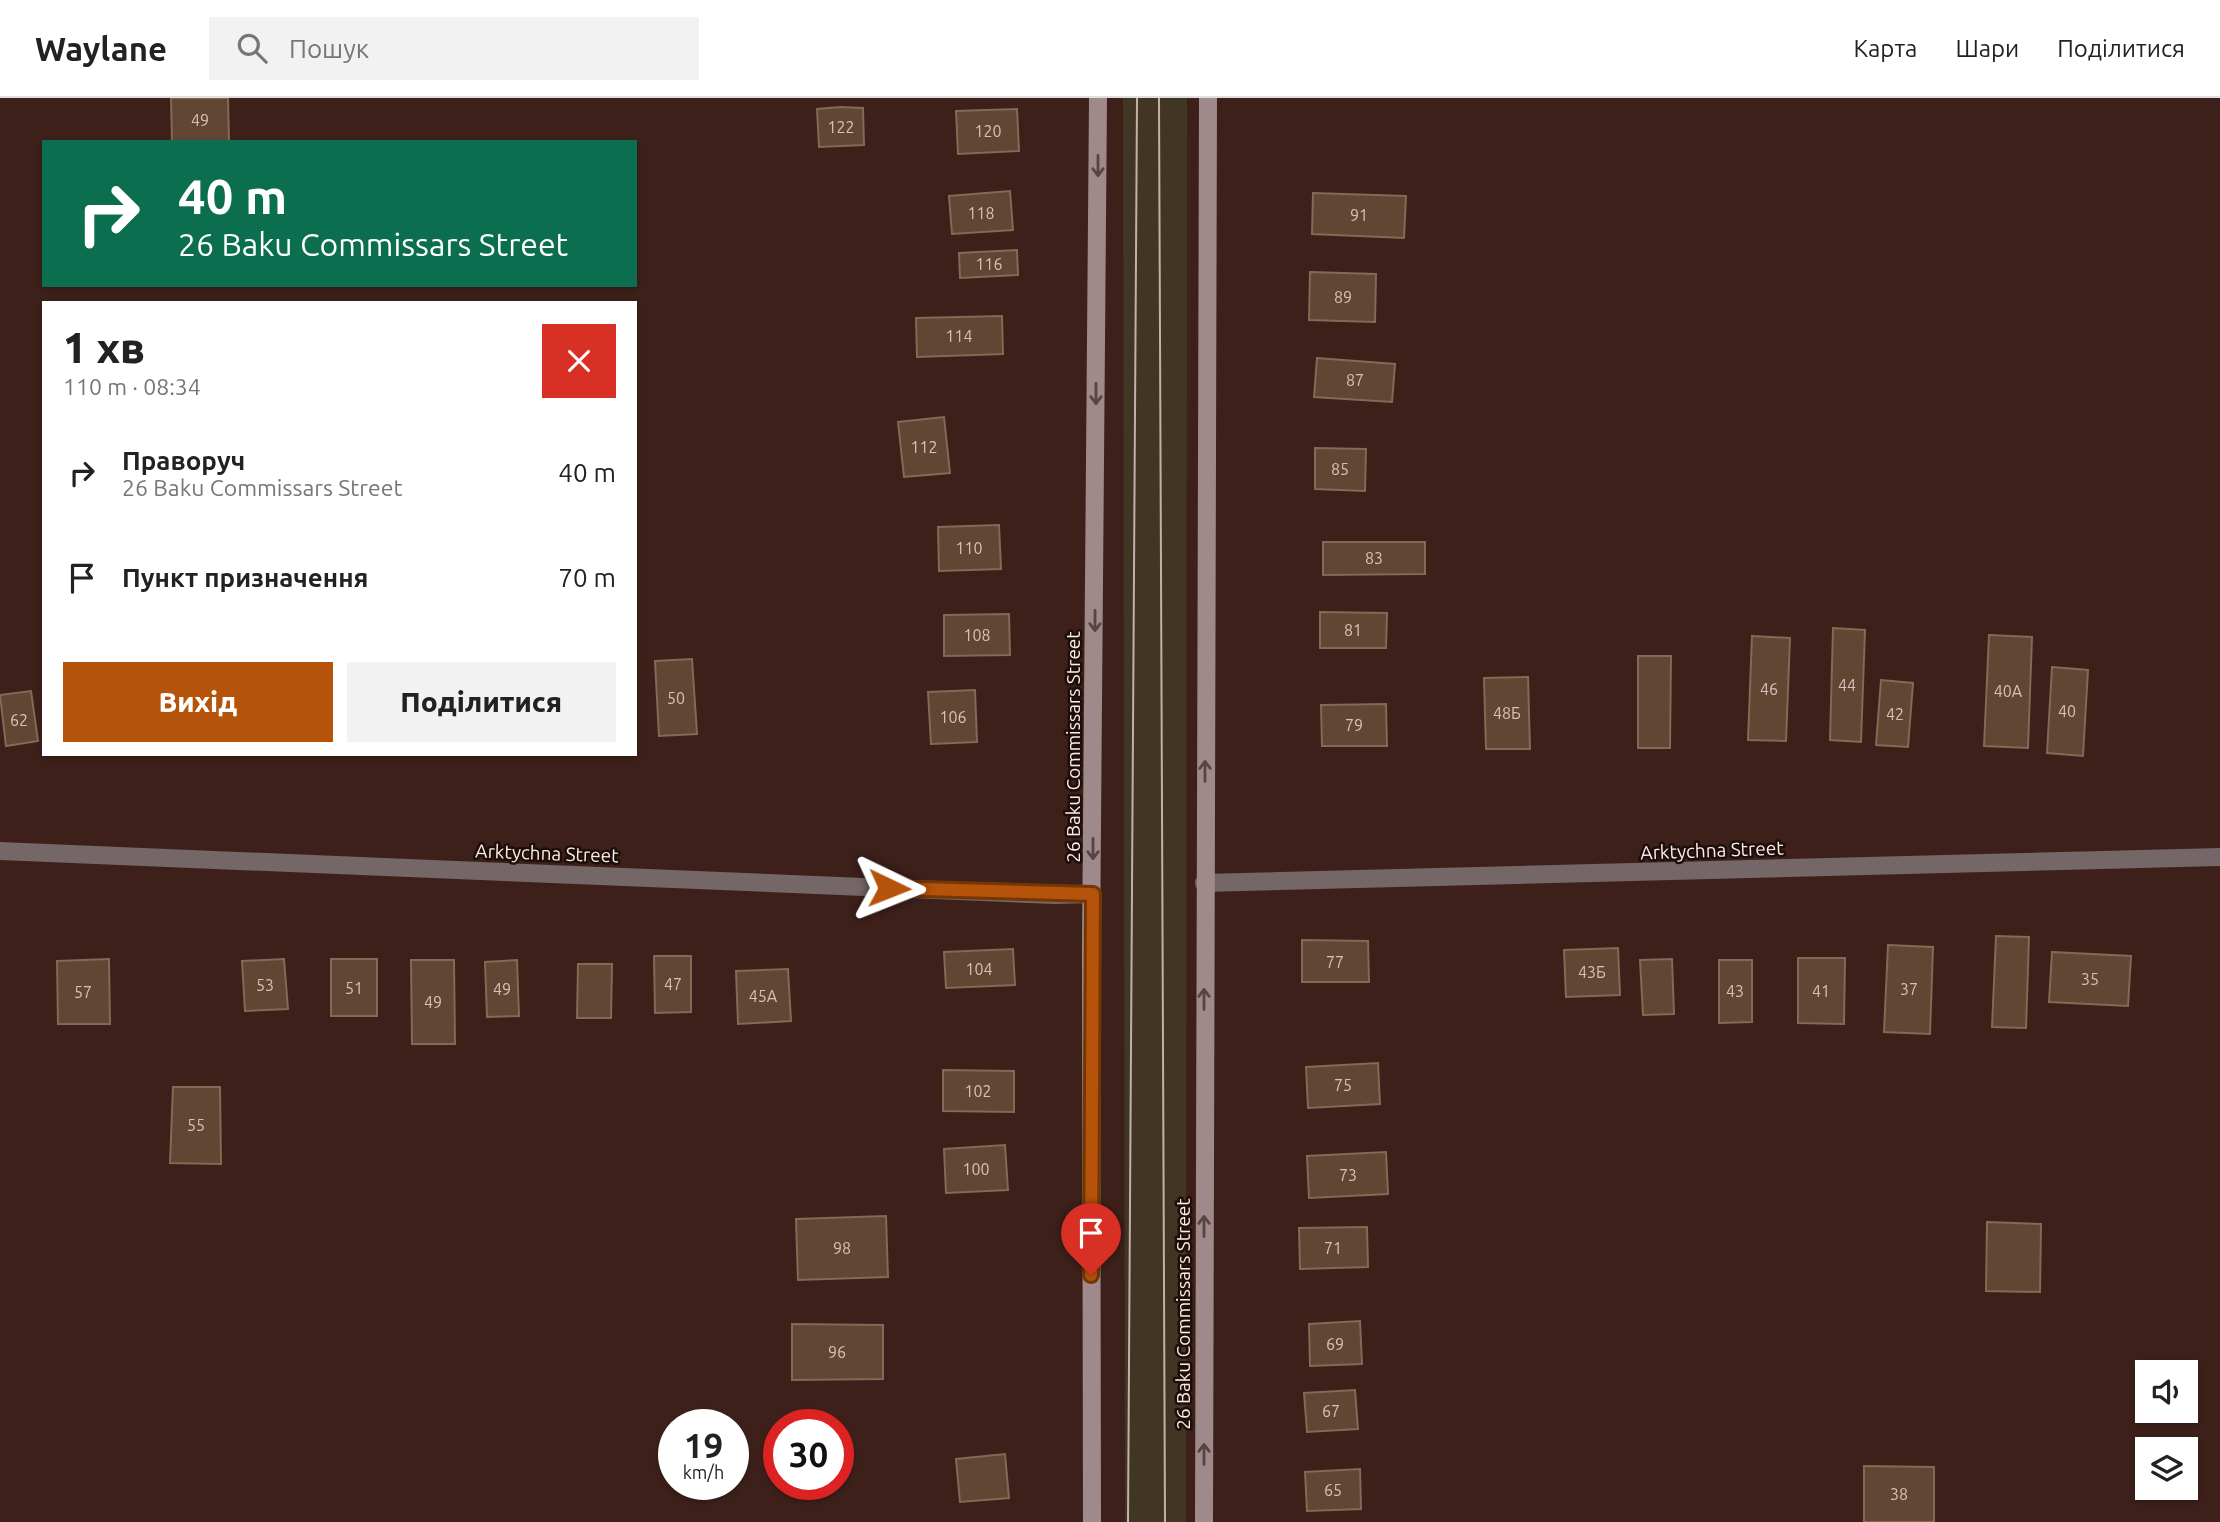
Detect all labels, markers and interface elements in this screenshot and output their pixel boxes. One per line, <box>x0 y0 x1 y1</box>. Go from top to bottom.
search box <box>209 17 699 80</box>
icon: search <box>233 29 271 67</box>
text: Waylane <box>35 30 167 67</box>
text: Пошук <box>289 34 369 63</box>
text: Карта <box>1853 35 1917 62</box>
text: Шари <box>1955 35 2019 62</box>
text: Поділитися <box>2057 35 2185 62</box>
house number: 49 <box>191 111 209 129</box>
house number: 122 <box>827 118 855 136</box>
house number: 120 <box>974 122 1002 140</box>
one-way arrow <box>1091 154 1105 177</box>
icon: right <box>63 168 154 259</box>
text: 40 m <box>178 168 287 223</box>
house number: 118 <box>967 204 995 222</box>
house number: 91 <box>1350 206 1368 224</box>
text: 26 Baku Commissars Street <box>178 226 568 262</box>
house number: 116 <box>975 255 1003 273</box>
house number: 89 <box>1334 288 1352 306</box>
text: 1 хв <box>63 324 145 371</box>
button: close <box>542 324 616 398</box>
house number: 114 <box>945 327 973 345</box>
house number: 87 <box>1346 371 1364 389</box>
text: 110 m · 08:34 <box>63 374 201 399</box>
one-way arrow <box>1089 382 1103 405</box>
house number: 112 <box>910 438 938 456</box>
text: Праворуч <box>122 446 245 475</box>
icon: right <box>63 454 101 492</box>
text: 40 m <box>558 458 616 487</box>
house number: 85 <box>1331 460 1349 478</box>
text: 26 Baku Commissars Street <box>122 475 402 500</box>
house number: 110 <box>955 539 983 557</box>
house number: 83 <box>1365 549 1383 567</box>
icon: arrive <box>63 559 101 597</box>
text: Пункт призначення <box>122 563 368 592</box>
text: 70 m <box>558 563 616 592</box>
one-way arrow <box>1088 609 1102 632</box>
house number: 81 <box>1344 621 1362 639</box>
house number: 108 <box>963 626 991 644</box>
street label: 26 Baku Commissars Street <box>1062 631 1084 863</box>
button: Вихід <box>63 662 333 742</box>
button: Поділитися <box>347 662 616 742</box>
house number: 44 <box>1838 676 1856 694</box>
house number: 46 <box>1760 680 1778 698</box>
house number: 40А <box>1994 682 2023 700</box>
house number: 50 <box>667 689 685 707</box>
house number: 40 <box>2058 702 2076 720</box>
house number: 48Б <box>1493 704 1521 722</box>
house number: 42 <box>1886 705 1904 723</box>
house number: 106 <box>939 708 967 726</box>
house number: 62 <box>10 711 28 729</box>
house number: 79 <box>1345 716 1363 734</box>
one-way arrow <box>1198 760 1212 783</box>
street label: Arktychna Street <box>1640 836 1785 863</box>
one-way arrow <box>1086 837 1100 860</box>
street label: Arktychna Street <box>475 840 620 867</box>
position arrow <box>852 851 926 925</box>
house number: 77 <box>1326 953 1344 971</box>
house number: 104 <box>965 960 993 978</box>
house number: 43Б <box>1578 963 1606 981</box>
house number: 35 <box>2081 970 2099 988</box>
house number: 47 <box>664 975 682 993</box>
house number: 53 <box>256 976 274 994</box>
house number: 51 <box>345 979 363 997</box>
house number: 49 <box>493 980 511 998</box>
house number: 37 <box>1900 980 1918 998</box>
house number: 43 <box>1726 982 1744 1000</box>
house number: 41 <box>1812 982 1830 1000</box>
house number: 57 <box>74 983 92 1001</box>
house number: 45А <box>749 987 778 1005</box>
one-way arrow <box>1197 988 1211 1011</box>
house number: 49 <box>424 993 442 1011</box>
house number: 75 <box>1334 1076 1352 1094</box>
house number: 102 <box>964 1082 992 1100</box>
house number: 55 <box>187 1116 205 1134</box>
house number: 100 <box>962 1160 990 1178</box>
house number: 73 <box>1339 1166 1357 1184</box>
street label: 26 Baku Commissars Street <box>1172 1198 1194 1430</box>
pin <box>1061 1203 1121 1275</box>
icon: arrive <box>1072 1214 1110 1252</box>
one-way arrow <box>1197 1215 1211 1238</box>
house number: 98 <box>833 1239 851 1257</box>
house number: 71 <box>1324 1239 1342 1257</box>
house number: 69 <box>1326 1335 1344 1353</box>
house number: 96 <box>828 1343 846 1361</box>
map controls <box>2135 1360 2198 1500</box>
button: sound <box>2135 1360 2198 1423</box>
house number: 67 <box>1322 1402 1340 1420</box>
speed limit sign: 30 <box>763 1409 854 1500</box>
text: 19 <box>684 1425 723 1465</box>
button: layers <box>2135 1437 2198 1500</box>
one-way arrow <box>1197 1443 1211 1466</box>
text: km/h <box>683 1462 724 1482</box>
house number: 65 <box>1324 1481 1342 1499</box>
house number: 38 <box>1890 1485 1908 1503</box>

